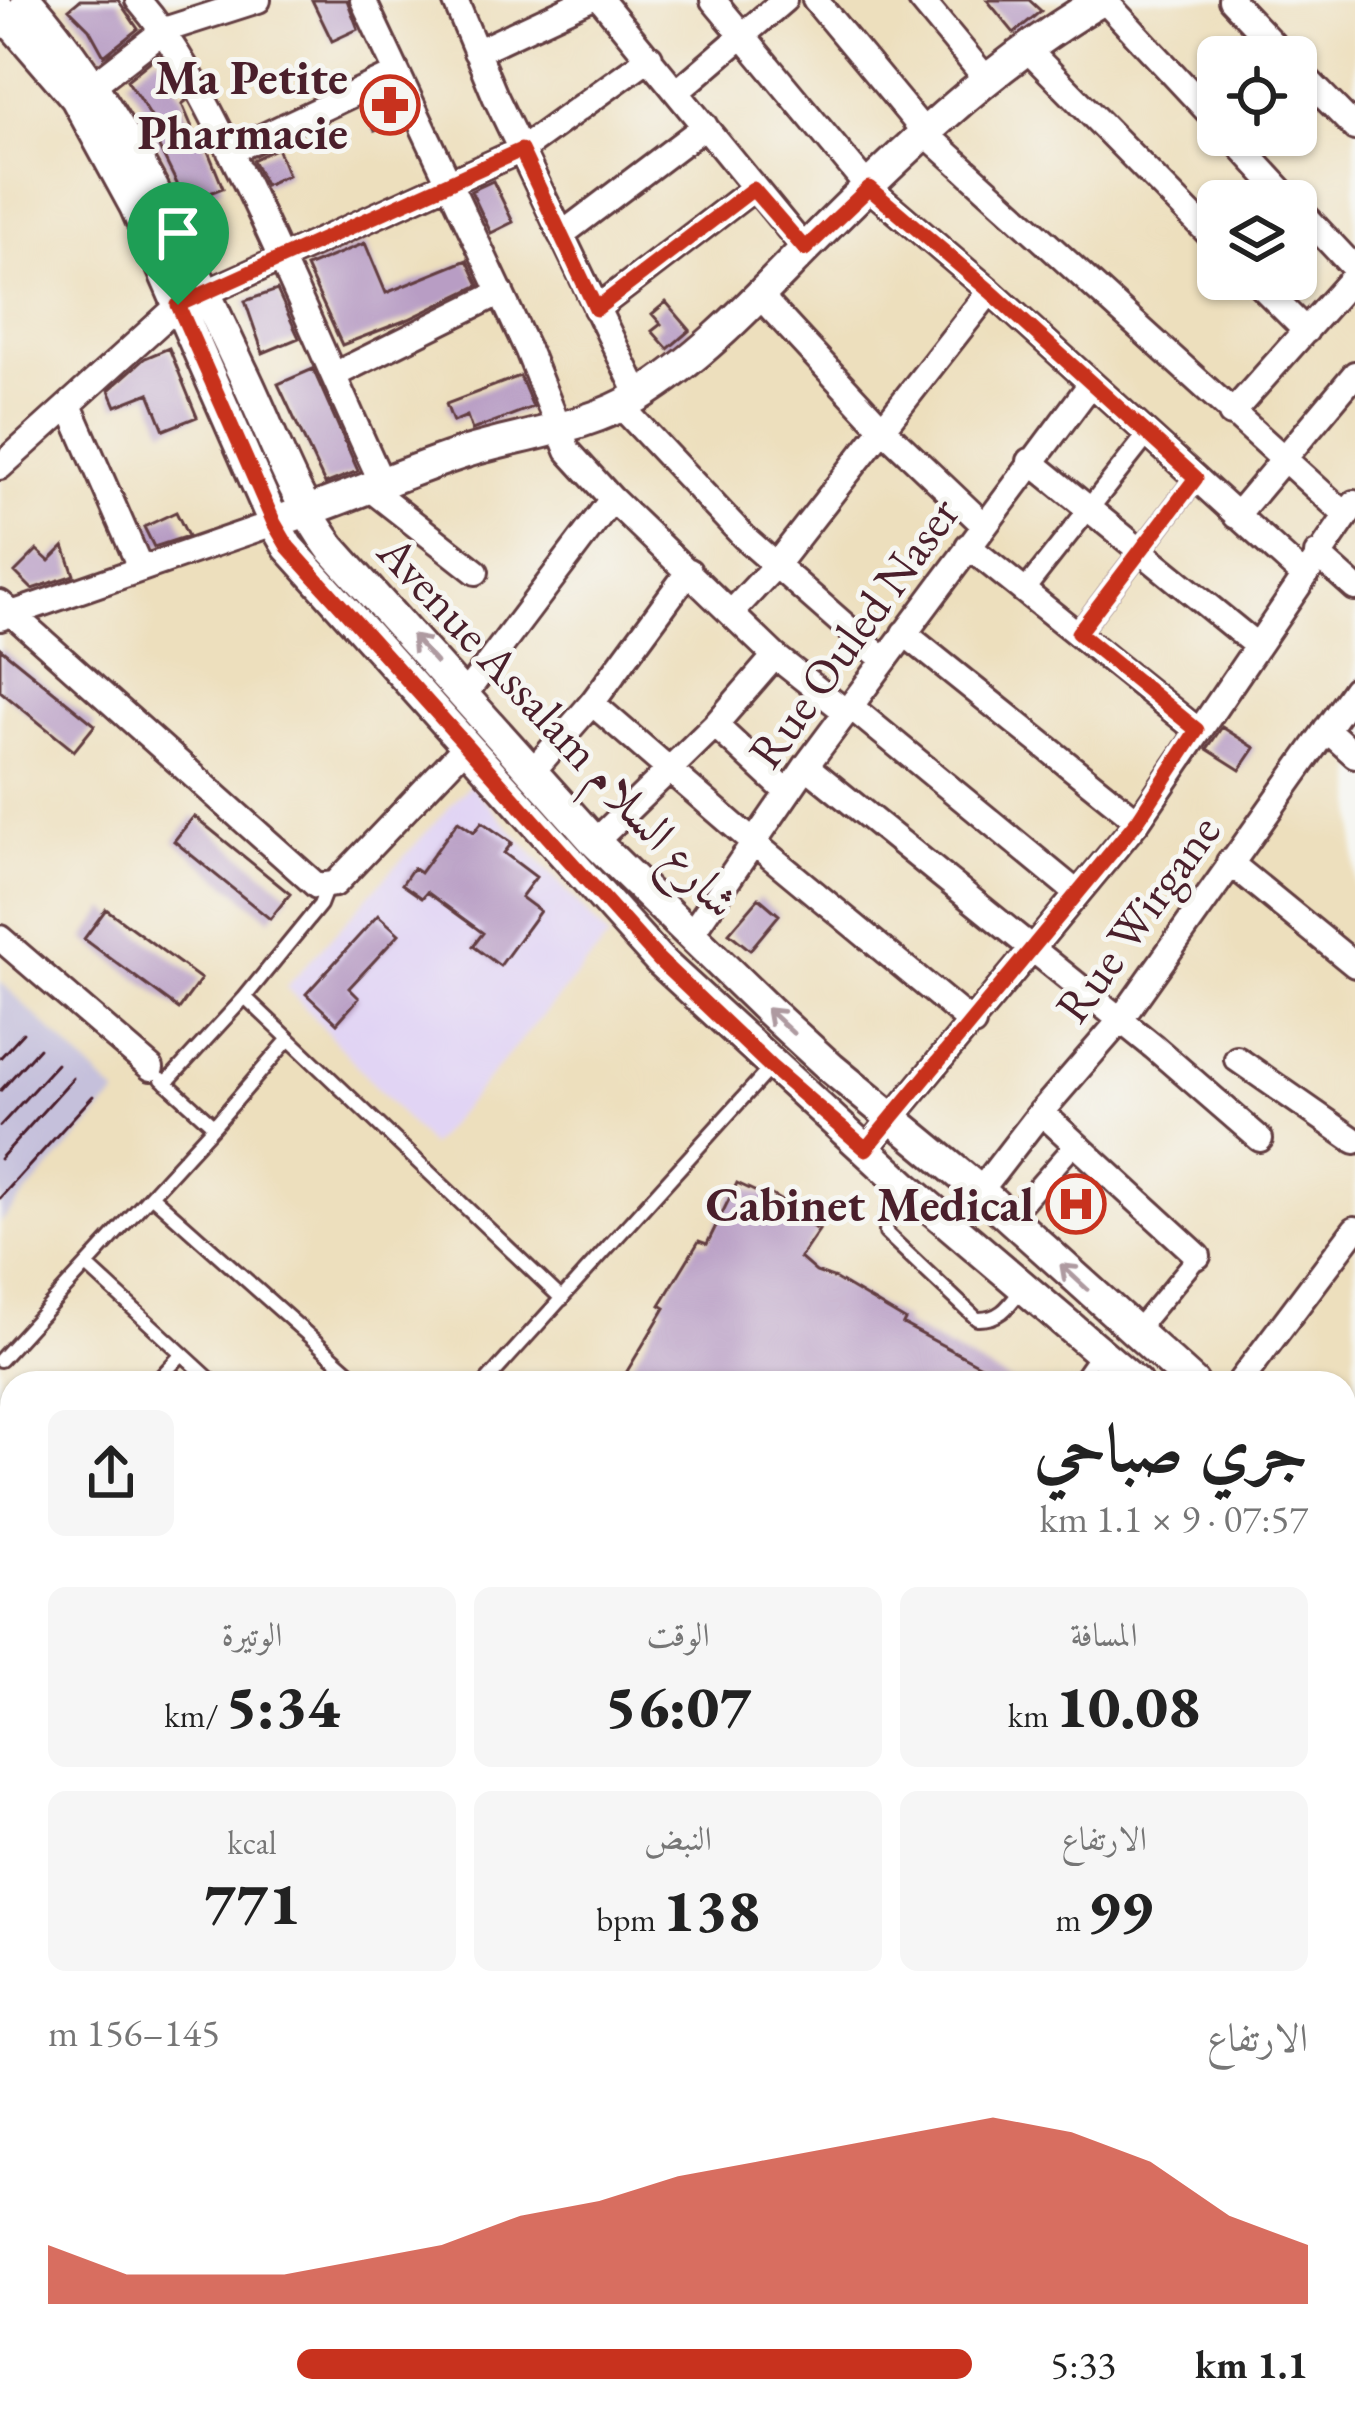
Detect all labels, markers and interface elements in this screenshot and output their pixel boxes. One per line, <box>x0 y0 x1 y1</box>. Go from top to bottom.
map controls <box>1197 36 1317 300</box>
button: locate <box>1197 36 1317 156</box>
place label: Ma Petite Pharmacie <box>137 46 348 163</box>
pharmacy icon: Ma Petite Pharmacie <box>359 74 421 136</box>
button: layers <box>1197 180 1317 300</box>
pin <box>127 182 229 305</box>
icon: arrive <box>145 200 211 266</box>
street label: Rue Ouled Naser <box>734 484 972 780</box>
street label: Avenue Assalam شارع السلام <box>356 520 753 938</box>
one-way arrow <box>411 634 438 664</box>
street label: Rue Wirgane <box>1041 802 1233 1034</box>
one-way arrow <box>766 1008 796 1035</box>
place label: Cabinet Medical <box>705 1173 1034 1235</box>
hospital icon: Cabinet Medical <box>1045 1173 1107 1235</box>
one-way arrow <box>1060 1264 1089 1292</box>
text: جري صباحي <box>1034 1405 1308 1491</box>
button: share <box>48 1410 174 1536</box>
text: 07:57 · 9 × 1.1 km <box>1039 1493 1308 1544</box>
text: الوتيرة <box>222 1613 282 1656</box>
text: الوقت <box>646 1613 710 1656</box>
text: المسافة <box>1070 1613 1138 1656</box>
text: 5:34 <box>225 1667 340 1745</box>
text: 56:07 <box>605 1667 751 1745</box>
text: 10.08 <box>1056 1667 1200 1745</box>
text: /km <box>164 1694 225 1737</box>
text: km <box>1008 1694 1056 1737</box>
text: النبض <box>644 1817 712 1860</box>
text: الارتفاع <box>1061 1817 1147 1860</box>
text: kcal <box>227 1821 277 1864</box>
text: 771 <box>203 1864 301 1942</box>
text: 138 <box>663 1871 760 1949</box>
text: 99 <box>1088 1871 1153 1949</box>
text: bpm <box>596 1898 663 1941</box>
text: m <box>1055 1898 1088 1941</box>
text: 145–156 m <box>48 2007 220 2058</box>
text: الارتفاع <box>1207 2012 1308 2063</box>
text: 5:33 <box>1050 2339 1116 2390</box>
text: 1.1 km <box>1195 2339 1308 2390</box>

